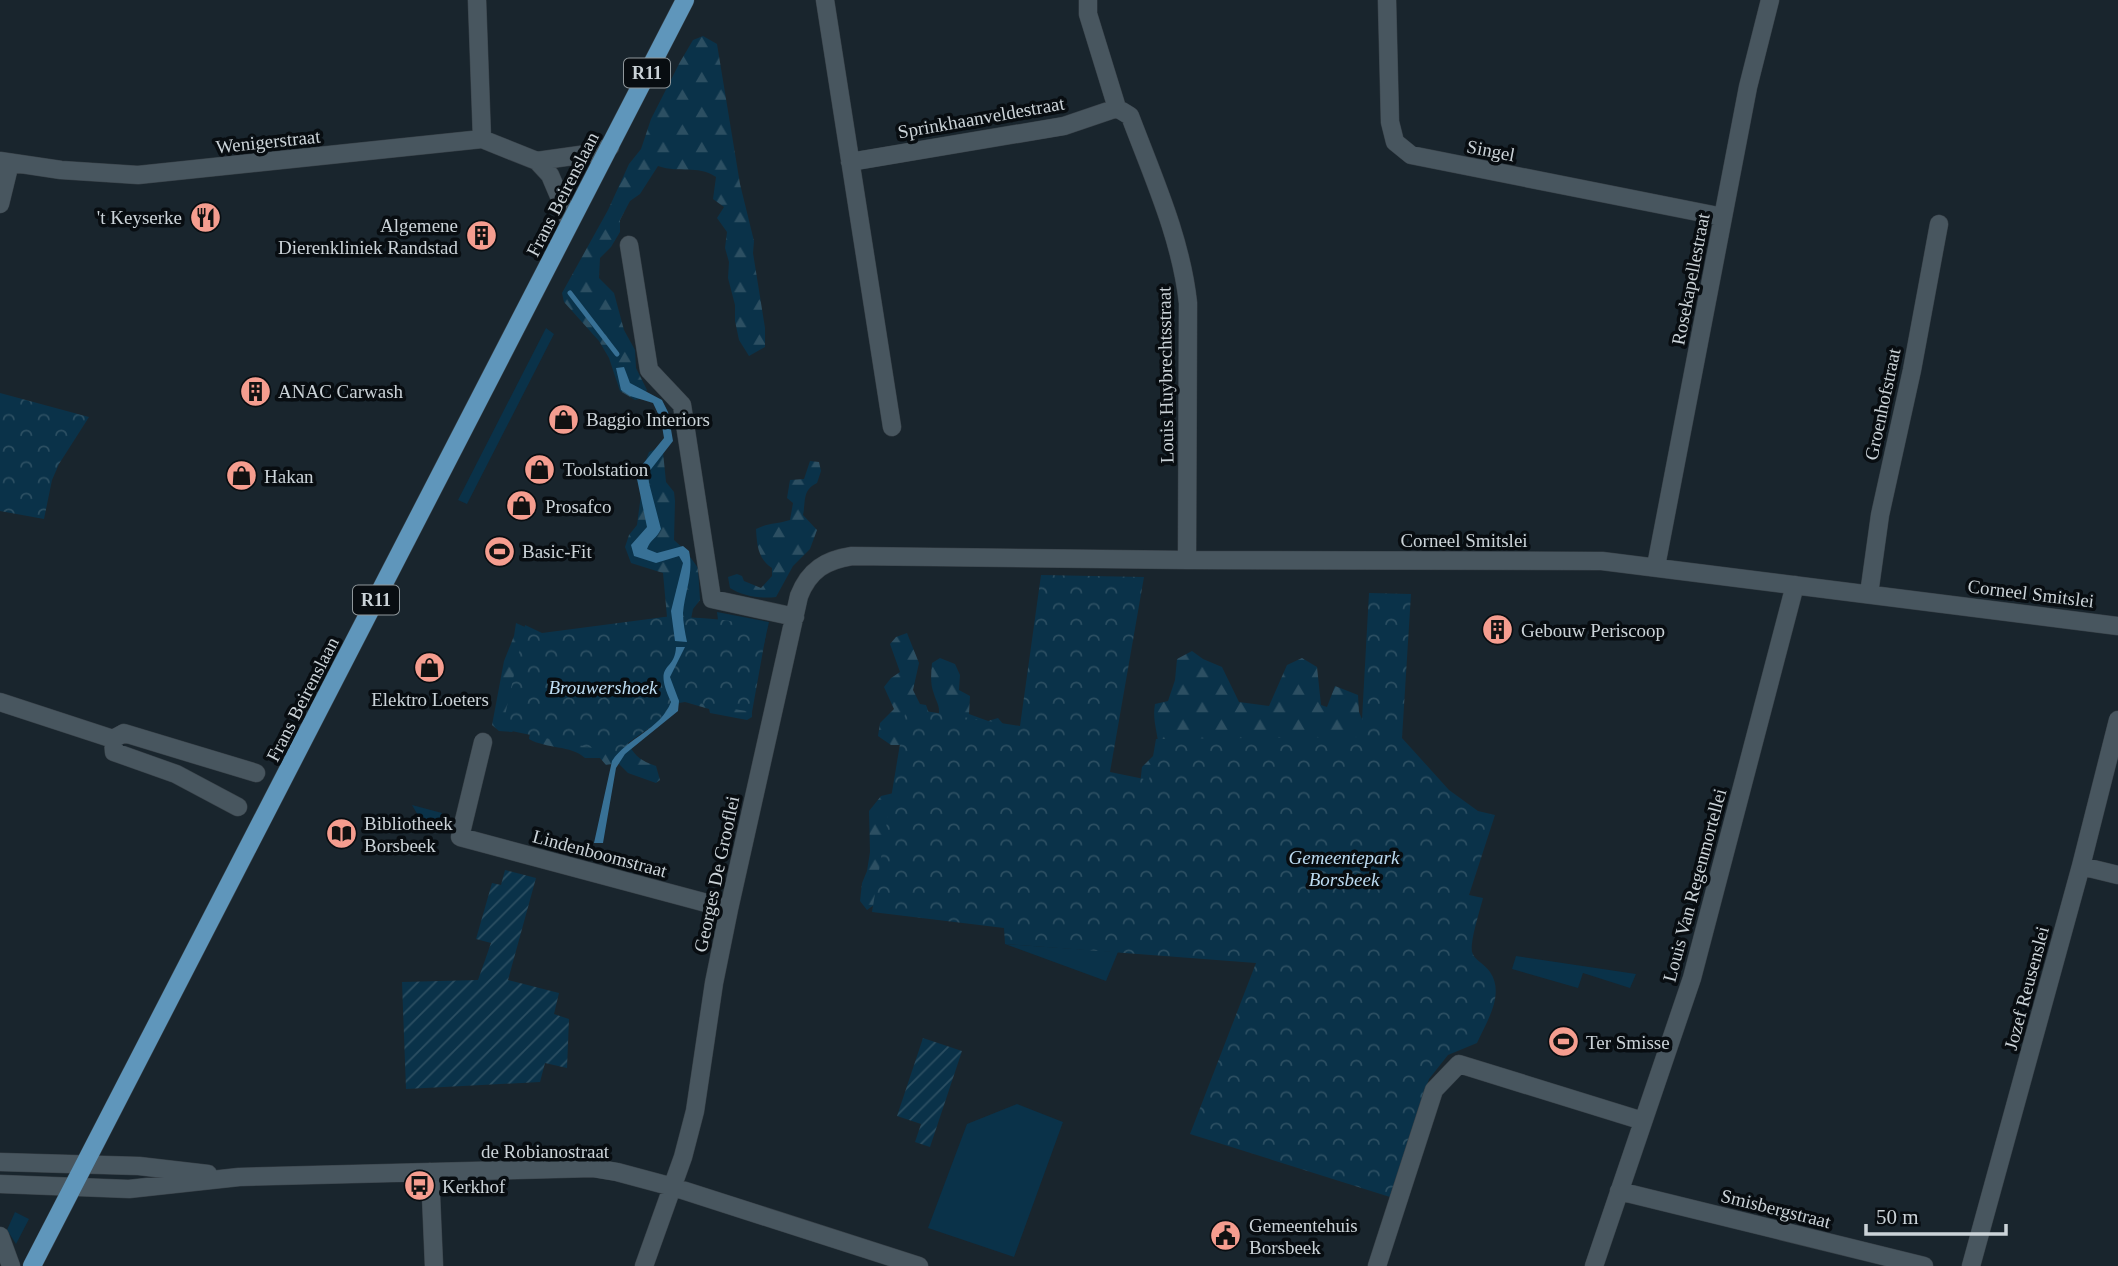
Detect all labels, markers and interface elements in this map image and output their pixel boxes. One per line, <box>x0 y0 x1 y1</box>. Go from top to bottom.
road number: R11 <box>624 58 670 88</box>
street label: Sprinkhaanveldestraat <box>896 92 1067 142</box>
street label: Wenigerstraat <box>215 125 322 157</box>
street label: Frans Beirenslaan <box>522 128 603 260</box>
street label: Singel <box>1465 136 1517 165</box>
restaurant icon: 't Keyserke <box>188 200 222 234</box>
place label: 't Keyserke <box>97 207 182 228</box>
street label: Rosekapellestraat <box>1667 211 1714 347</box>
place label: Algemene Dierenkliniek Randstad <box>278 215 458 258</box>
building icon: Algemene Dierenkliniek Randstad <box>464 219 498 253</box>
street label: Louis Huybrechtsstraat <box>1153 286 1178 464</box>
street label: Groenhofstraat <box>1860 345 1905 462</box>
building icon: ANAC Carwash <box>238 374 272 408</box>
place label: ANAC Carwash <box>278 381 404 402</box>
shop icon: Baggio Interiors <box>546 402 580 436</box>
place label: Baggio Interiors <box>586 409 710 430</box>
shop icon: Toolstation <box>523 452 557 486</box>
shop icon: Hakan <box>224 459 258 493</box>
place label: Toolstation <box>563 459 649 480</box>
place label: Hakan <box>264 466 314 487</box>
shop icon: Prosafco <box>505 489 539 523</box>
place label: Prosafco <box>545 496 611 517</box>
street label: Corneel Smitslei <box>1400 530 1528 551</box>
sports icon: Basic-Fit <box>482 534 516 568</box>
place label: Basic-Fit <box>522 541 592 562</box>
street label: Corneel Smitslei <box>1967 575 2095 612</box>
road number: R11 <box>353 586 399 614</box>
building icon: Gebouw Periscoop <box>1481 613 1515 647</box>
place label: Gebouw Periscoop <box>1521 620 1665 641</box>
street label: Frans Beirenslaan <box>262 633 343 765</box>
shop icon: Elektro Loeters <box>413 651 447 685</box>
park label: Brouwershoek <box>548 677 658 698</box>
place label: Elektro Loeters <box>371 689 489 710</box>
street label: Louis Van Regenmortellei <box>1659 786 1730 984</box>
street label: Georges De Grooflei <box>690 794 743 954</box>
place label: Bibliotheek Borsbeek <box>364 813 453 856</box>
library icon: Bibliotheek Borsbeek <box>324 817 358 851</box>
street label: Lindenboomstraat <box>530 825 670 882</box>
park label: Gemeentepark Borsbeek <box>1289 847 1400 890</box>
street label: Jozef Reusenslei <box>2000 924 2053 1052</box>
sports icon: Ter Smisse <box>1546 1025 1580 1059</box>
place label: Ter Smisse <box>1586 1032 1670 1053</box>
street label: de Robianostraat <box>481 1141 610 1162</box>
bus stop icon: Kerkhof <box>402 1169 436 1203</box>
place label: Kerkhof <box>442 1176 506 1197</box>
street label: Smisbergstraat <box>1719 1185 1834 1232</box>
scale bar <box>1866 1192 2006 1236</box>
text: 50 m <box>1876 1205 1919 1229</box>
place label: Gemeentehuis Borsbeek <box>1249 1215 1358 1258</box>
public building icon: Gemeentehuis Borsbeek <box>1209 1219 1243 1253</box>

